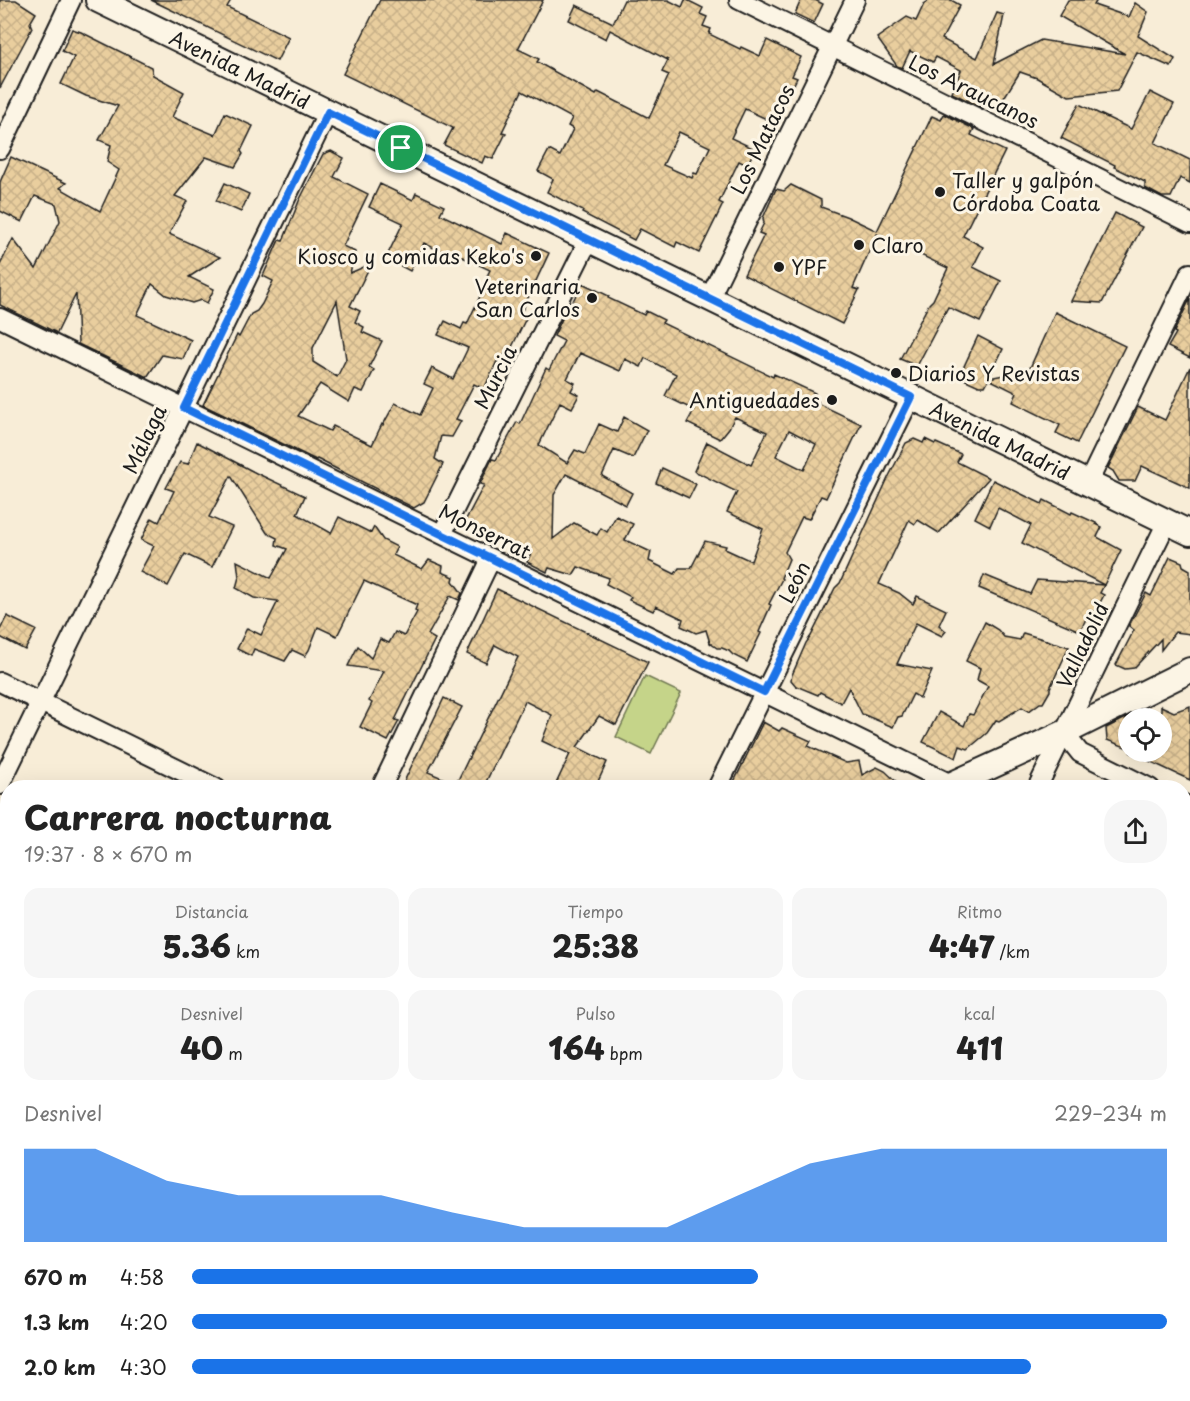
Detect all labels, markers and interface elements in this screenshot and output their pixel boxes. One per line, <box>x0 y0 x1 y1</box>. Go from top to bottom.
street label: Avenida Madrid <box>165 22 315 116</box>
street label: Los Araucanos <box>904 47 1044 135</box>
street label: Los Matacos <box>722 79 802 199</box>
pin <box>375 122 426 173</box>
icon: arrive <box>384 131 417 164</box>
place label: Taller y galpón Córdoba Coata <box>952 165 1100 218</box>
marker: Taller y galpón Córdoba Coata <box>933 185 947 199</box>
place label: Claro <box>871 230 924 260</box>
marker: Claro <box>852 238 866 252</box>
place label: Kiosco y comidas Keko's <box>297 241 524 271</box>
marker: Kiosco y comidas Keko's <box>529 249 543 263</box>
place label: YPF <box>791 252 827 282</box>
marker: YPF <box>772 260 786 274</box>
place label: Veterinaria San Carlos <box>474 271 580 324</box>
marker: Veterinaria San Carlos <box>585 291 599 305</box>
street label: Murcia <box>466 339 524 414</box>
place label: Diarios Y Revistas <box>908 358 1080 388</box>
marker: Diarios Y Revistas <box>889 366 903 380</box>
place label: Antiguedades <box>689 385 820 415</box>
marker: Antiguedades <box>825 393 839 407</box>
street label: Avenida Madrid <box>925 393 1075 487</box>
street label: Málaga <box>114 399 174 478</box>
street label: Monserrat <box>434 496 536 566</box>
street label: León <box>771 556 817 608</box>
street label: Valladolid <box>1048 597 1116 693</box>
map controls <box>1118 708 1172 762</box>
button: locate <box>1118 708 1172 762</box>
text: Carrera nocturna <box>24 791 332 841</box>
button: share <box>1104 800 1167 863</box>
text: 19:37 · 8 × 670 m <box>24 839 192 869</box>
text: Distancia <box>175 899 248 923</box>
text: Tiempo <box>567 899 624 923</box>
text: Ritmo <box>957 899 1002 923</box>
text: 5.36 <box>163 923 231 968</box>
text: 25:38 <box>552 923 639 968</box>
text: 4:47 <box>929 923 994 968</box>
text: km <box>231 939 260 963</box>
text: /km <box>994 939 1030 963</box>
text: Desnivel <box>180 1001 243 1025</box>
text: Pulso <box>575 1001 616 1025</box>
text: kcal <box>964 1001 995 1025</box>
text: 40 <box>180 1025 223 1070</box>
text: 164 <box>548 1025 604 1070</box>
text: 411 <box>956 1025 1003 1070</box>
text: m <box>223 1041 243 1065</box>
text: bpm <box>604 1041 643 1065</box>
text: Desnivel <box>24 1098 102 1128</box>
text: 229–234 m <box>1054 1098 1167 1128</box>
text: 670 m <box>24 1262 87 1292</box>
text: 4:58 <box>120 1262 164 1292</box>
text: 1.3 km <box>24 1307 90 1337</box>
text: 4:20 <box>120 1307 168 1337</box>
text: 2.0 km <box>24 1352 96 1382</box>
text: 4:30 <box>120 1352 167 1382</box>

